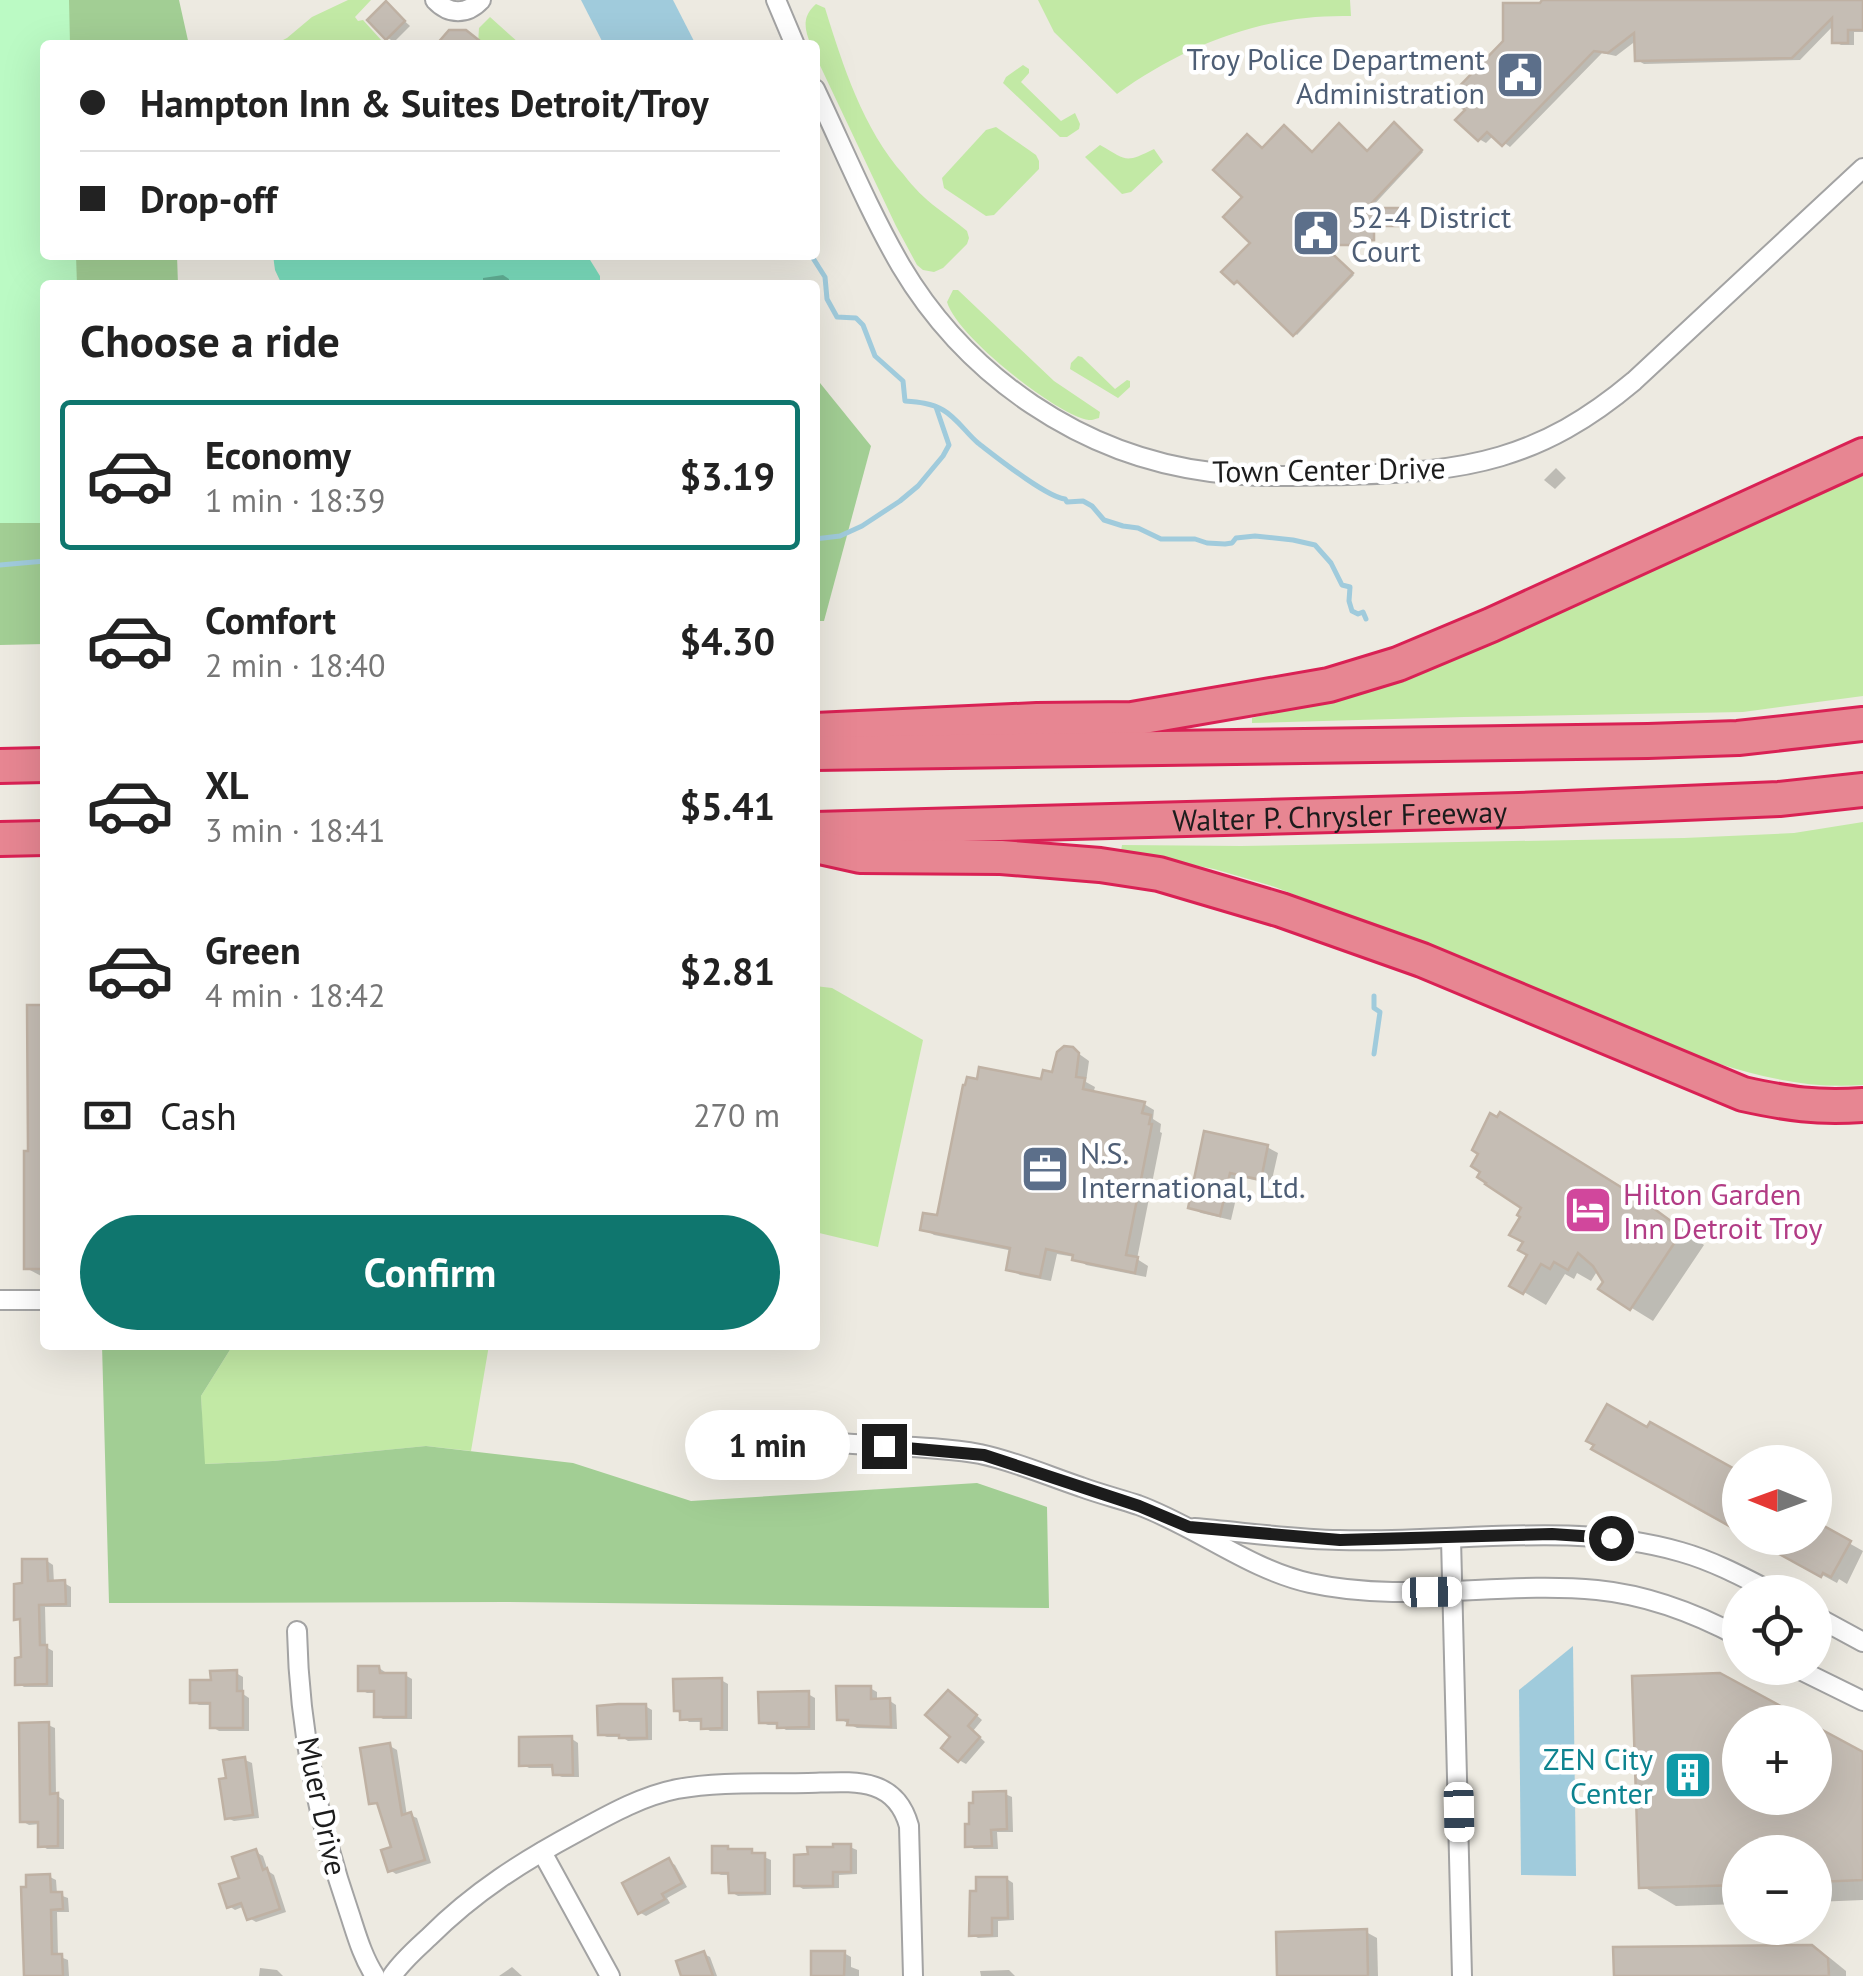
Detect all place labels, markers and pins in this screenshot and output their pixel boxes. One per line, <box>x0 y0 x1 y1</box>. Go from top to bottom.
place label: Troy Police Department Administration <box>1187 39 1485 112</box>
public building icon: Troy Police Department Administration <box>1494 49 1546 101</box>
place label: 52-4 District Court <box>1351 197 1511 270</box>
public building icon: 52-4 District Court <box>1290 207 1342 259</box>
place label: N.S. International, Ltd. <box>1080 1133 1305 1206</box>
office icon: N.S. International, Ltd. <box>1019 1143 1071 1195</box>
place label: Hilton Garden Inn Detroit Troy <box>1623 1174 1823 1247</box>
hotel icon: Hilton Garden Inn Detroit Troy <box>1562 1184 1614 1236</box>
place label: ZEN City Center <box>1543 1739 1653 1812</box>
building icon: ZEN City Center <box>1662 1749 1714 1801</box>

